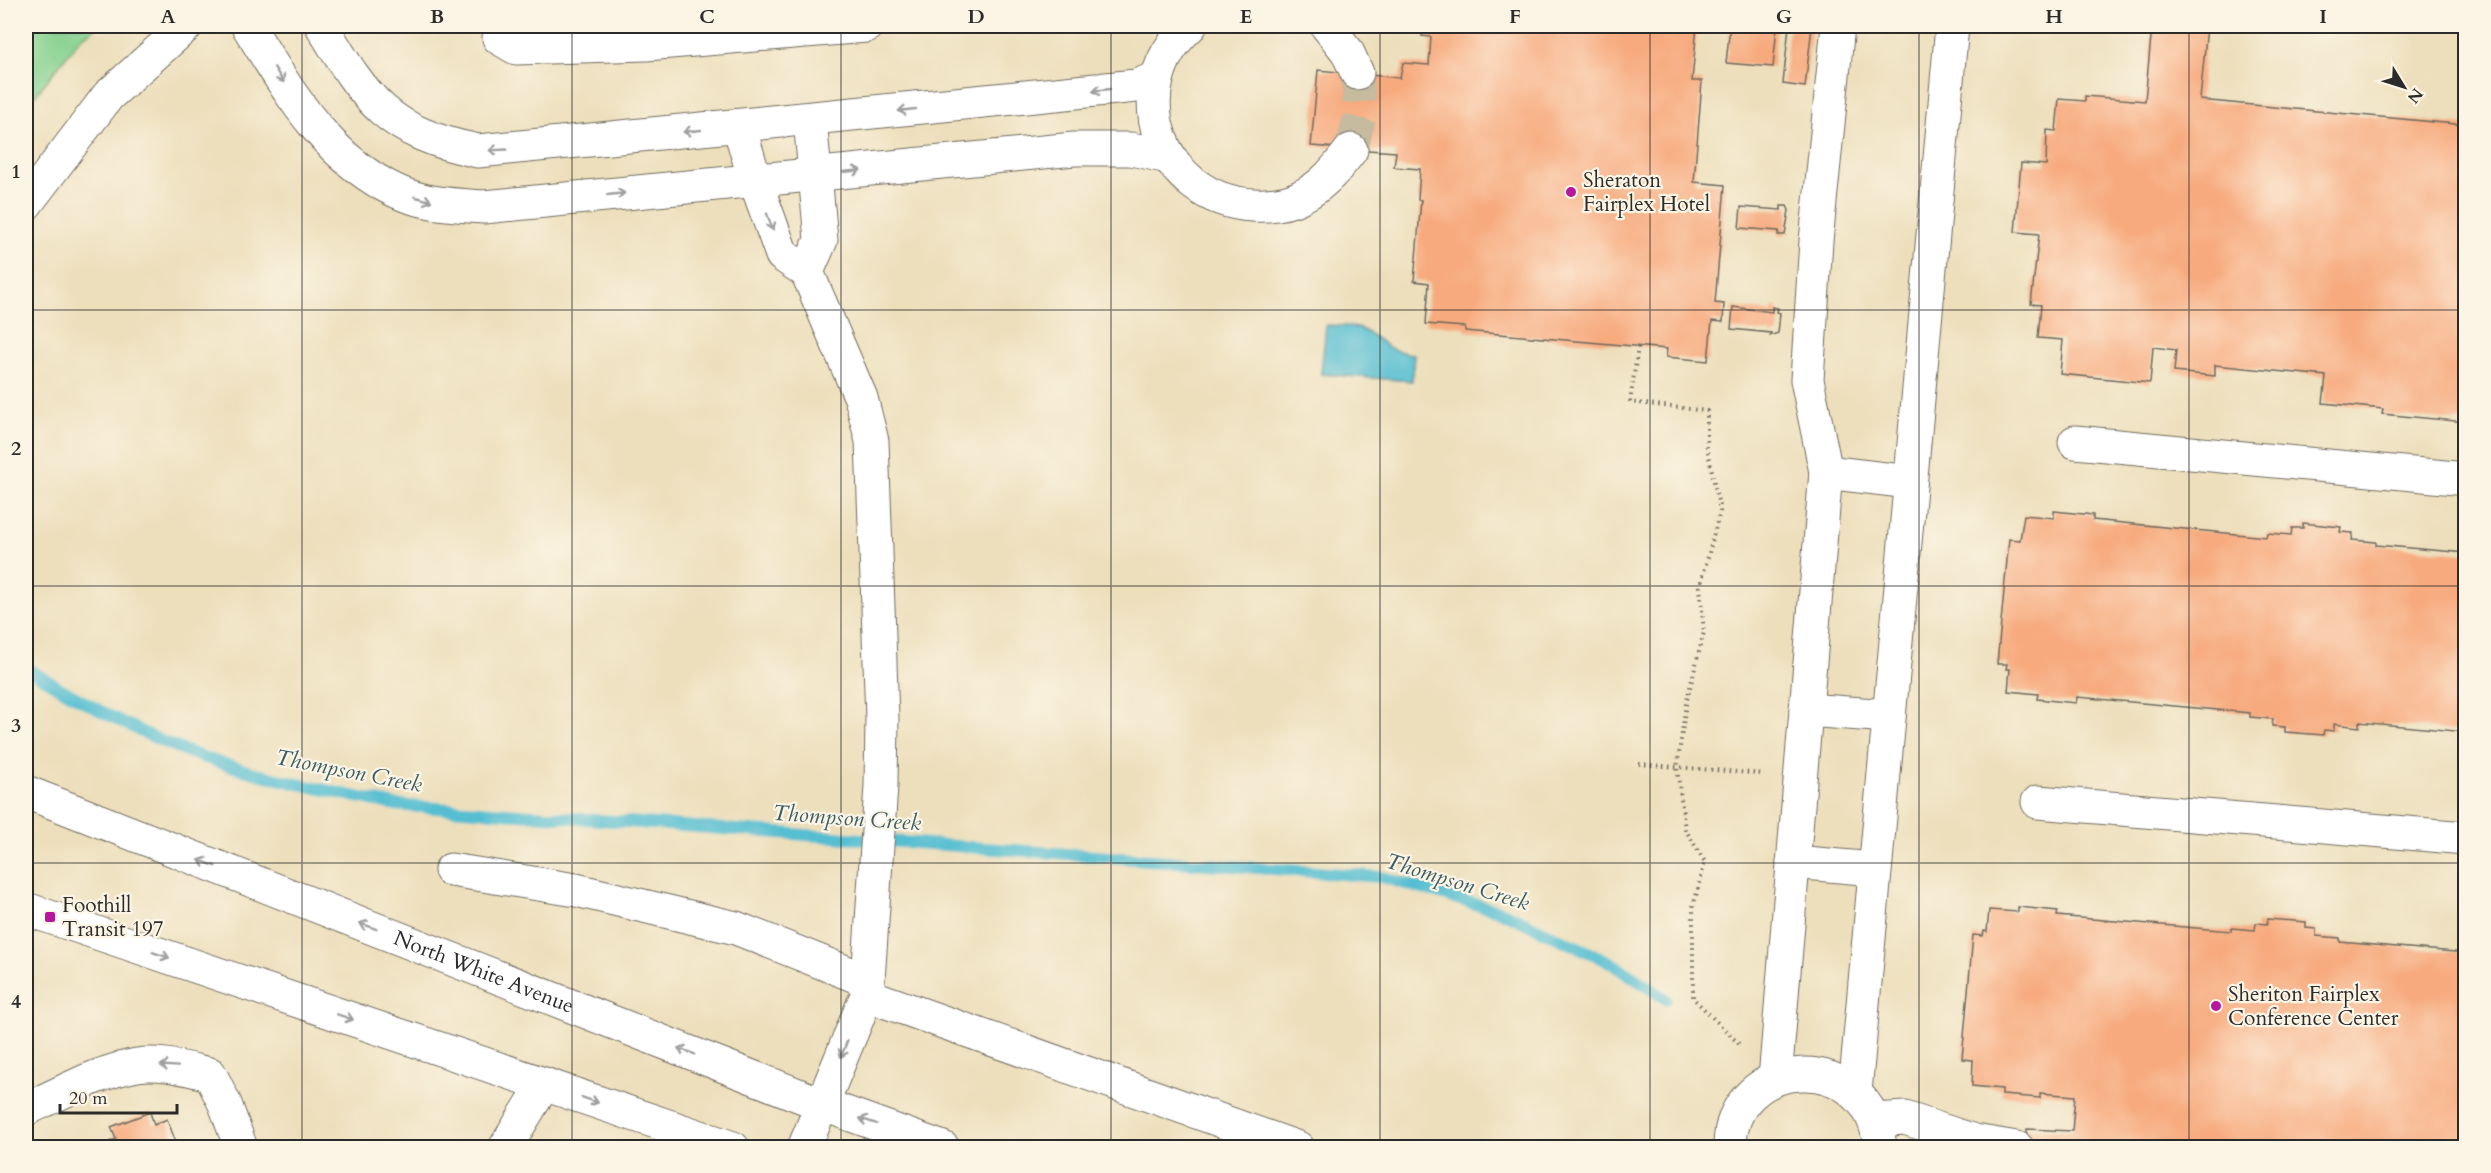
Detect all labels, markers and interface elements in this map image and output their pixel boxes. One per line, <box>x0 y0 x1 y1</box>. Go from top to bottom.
text: A <box>160 3 176 30</box>
text: B <box>430 3 444 30</box>
text: C <box>699 3 715 30</box>
text: D <box>967 3 985 30</box>
text: E <box>1240 3 1252 30</box>
text: F <box>1509 3 1521 30</box>
text: G <box>1776 3 1792 30</box>
text: H <box>2045 3 2063 30</box>
text: I <box>2319 3 2327 30</box>
north arrow <box>2374 57 2434 117</box>
one-way arrow <box>273 66 285 83</box>
text: N <box>2402 83 2428 108</box>
one-way arrow <box>1091 85 1111 96</box>
one-way arrow <box>897 104 917 115</box>
one-way arrow <box>682 126 702 137</box>
one-way arrow <box>488 144 508 155</box>
text: 1 <box>11 158 21 185</box>
one-way arrow <box>842 165 861 176</box>
place label: Sheraton Fairplex Hotel <box>1583 166 1710 219</box>
marker: Sheraton Fairplex Hotel <box>1564 185 1578 199</box>
one-way arrow <box>606 188 626 199</box>
one-way arrow <box>413 194 432 205</box>
one-way arrow <box>765 212 776 230</box>
text: 2 <box>11 435 21 462</box>
text: 3 <box>11 712 21 739</box>
water label: Thompson Creek <box>273 742 425 800</box>
water label: Thompson Creek <box>772 798 922 838</box>
water label: Thompson Creek <box>1382 846 1533 918</box>
one-way arrow <box>198 857 217 868</box>
place label: Foothill Transit 197 <box>62 891 164 944</box>
marker: Foothill Transit 197 <box>43 910 57 924</box>
one-way arrow <box>359 920 377 931</box>
street label: North White Avenue <box>389 924 578 1021</box>
one-way arrow <box>151 950 169 961</box>
place label: Sheriton Fairplex Conference Center <box>2228 980 2399 1033</box>
text: 4 <box>11 988 21 1015</box>
marker: Sheriton Fairplex Conference Center <box>2209 999 2223 1013</box>
one-way arrow <box>335 1012 354 1023</box>
one-way arrow <box>838 1040 849 1058</box>
one-way arrow <box>677 1045 696 1056</box>
one-way arrow <box>159 1061 179 1072</box>
scale bar <box>60 1077 177 1115</box>
text: 20 m <box>69 1086 108 1111</box>
one-way arrow <box>580 1095 599 1106</box>
one-way arrow <box>859 1114 878 1125</box>

